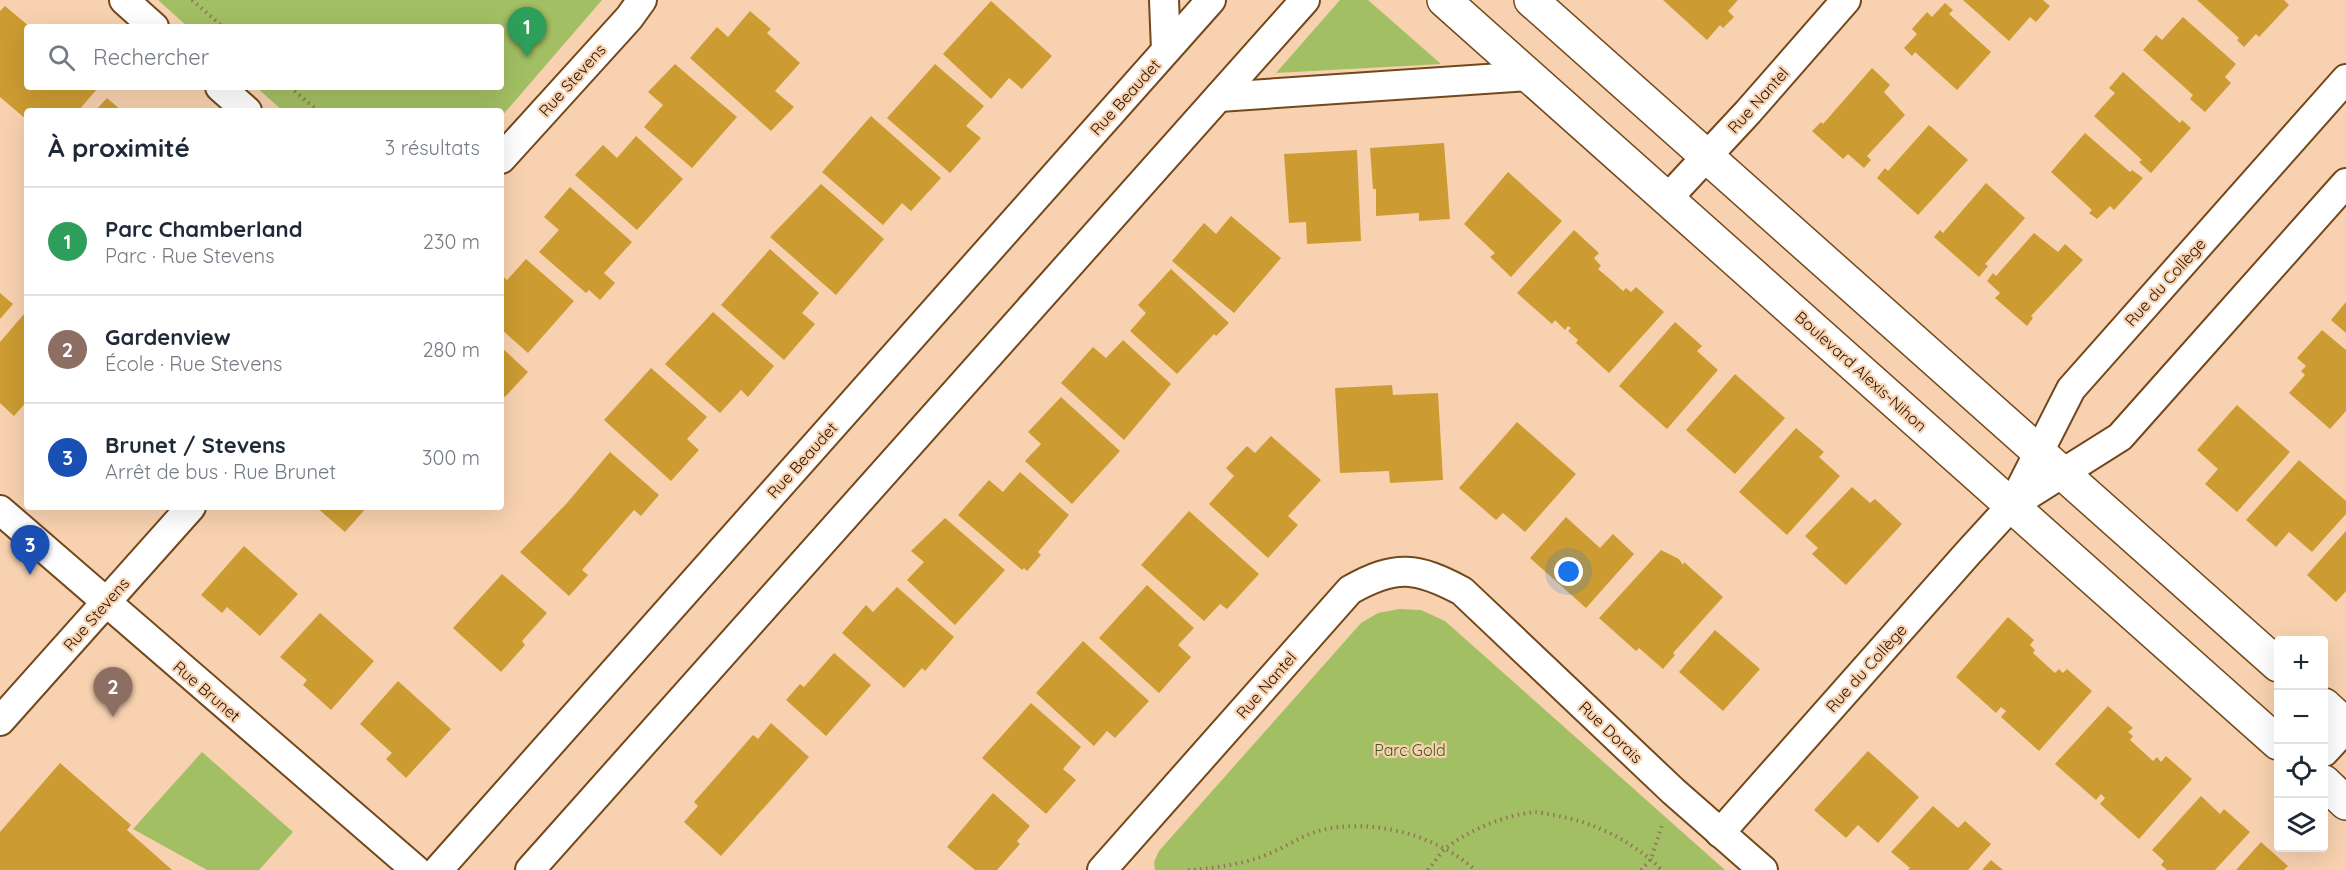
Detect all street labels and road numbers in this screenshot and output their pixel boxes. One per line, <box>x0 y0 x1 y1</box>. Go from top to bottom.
street label: Rue Stevens <box>534 40 610 120</box>
street label: Rue Beaudet <box>1086 55 1164 139</box>
street label: Rue Nantel <box>1723 63 1793 137</box>
street label: Rue du Collège <box>2120 234 2210 330</box>
street label: Boulevard Alexis-Nihon <box>1791 307 1931 435</box>
street label: Rue Beaudet <box>763 418 841 502</box>
street label: Rue Stevens <box>59 573 133 655</box>
street label: Rue du Collège <box>1821 620 1911 716</box>
street label: Rue Nantel <box>1232 648 1300 722</box>
street label: Rue Brunet <box>169 656 245 726</box>
street label: Rue Dorais <box>1575 697 1647 767</box>

